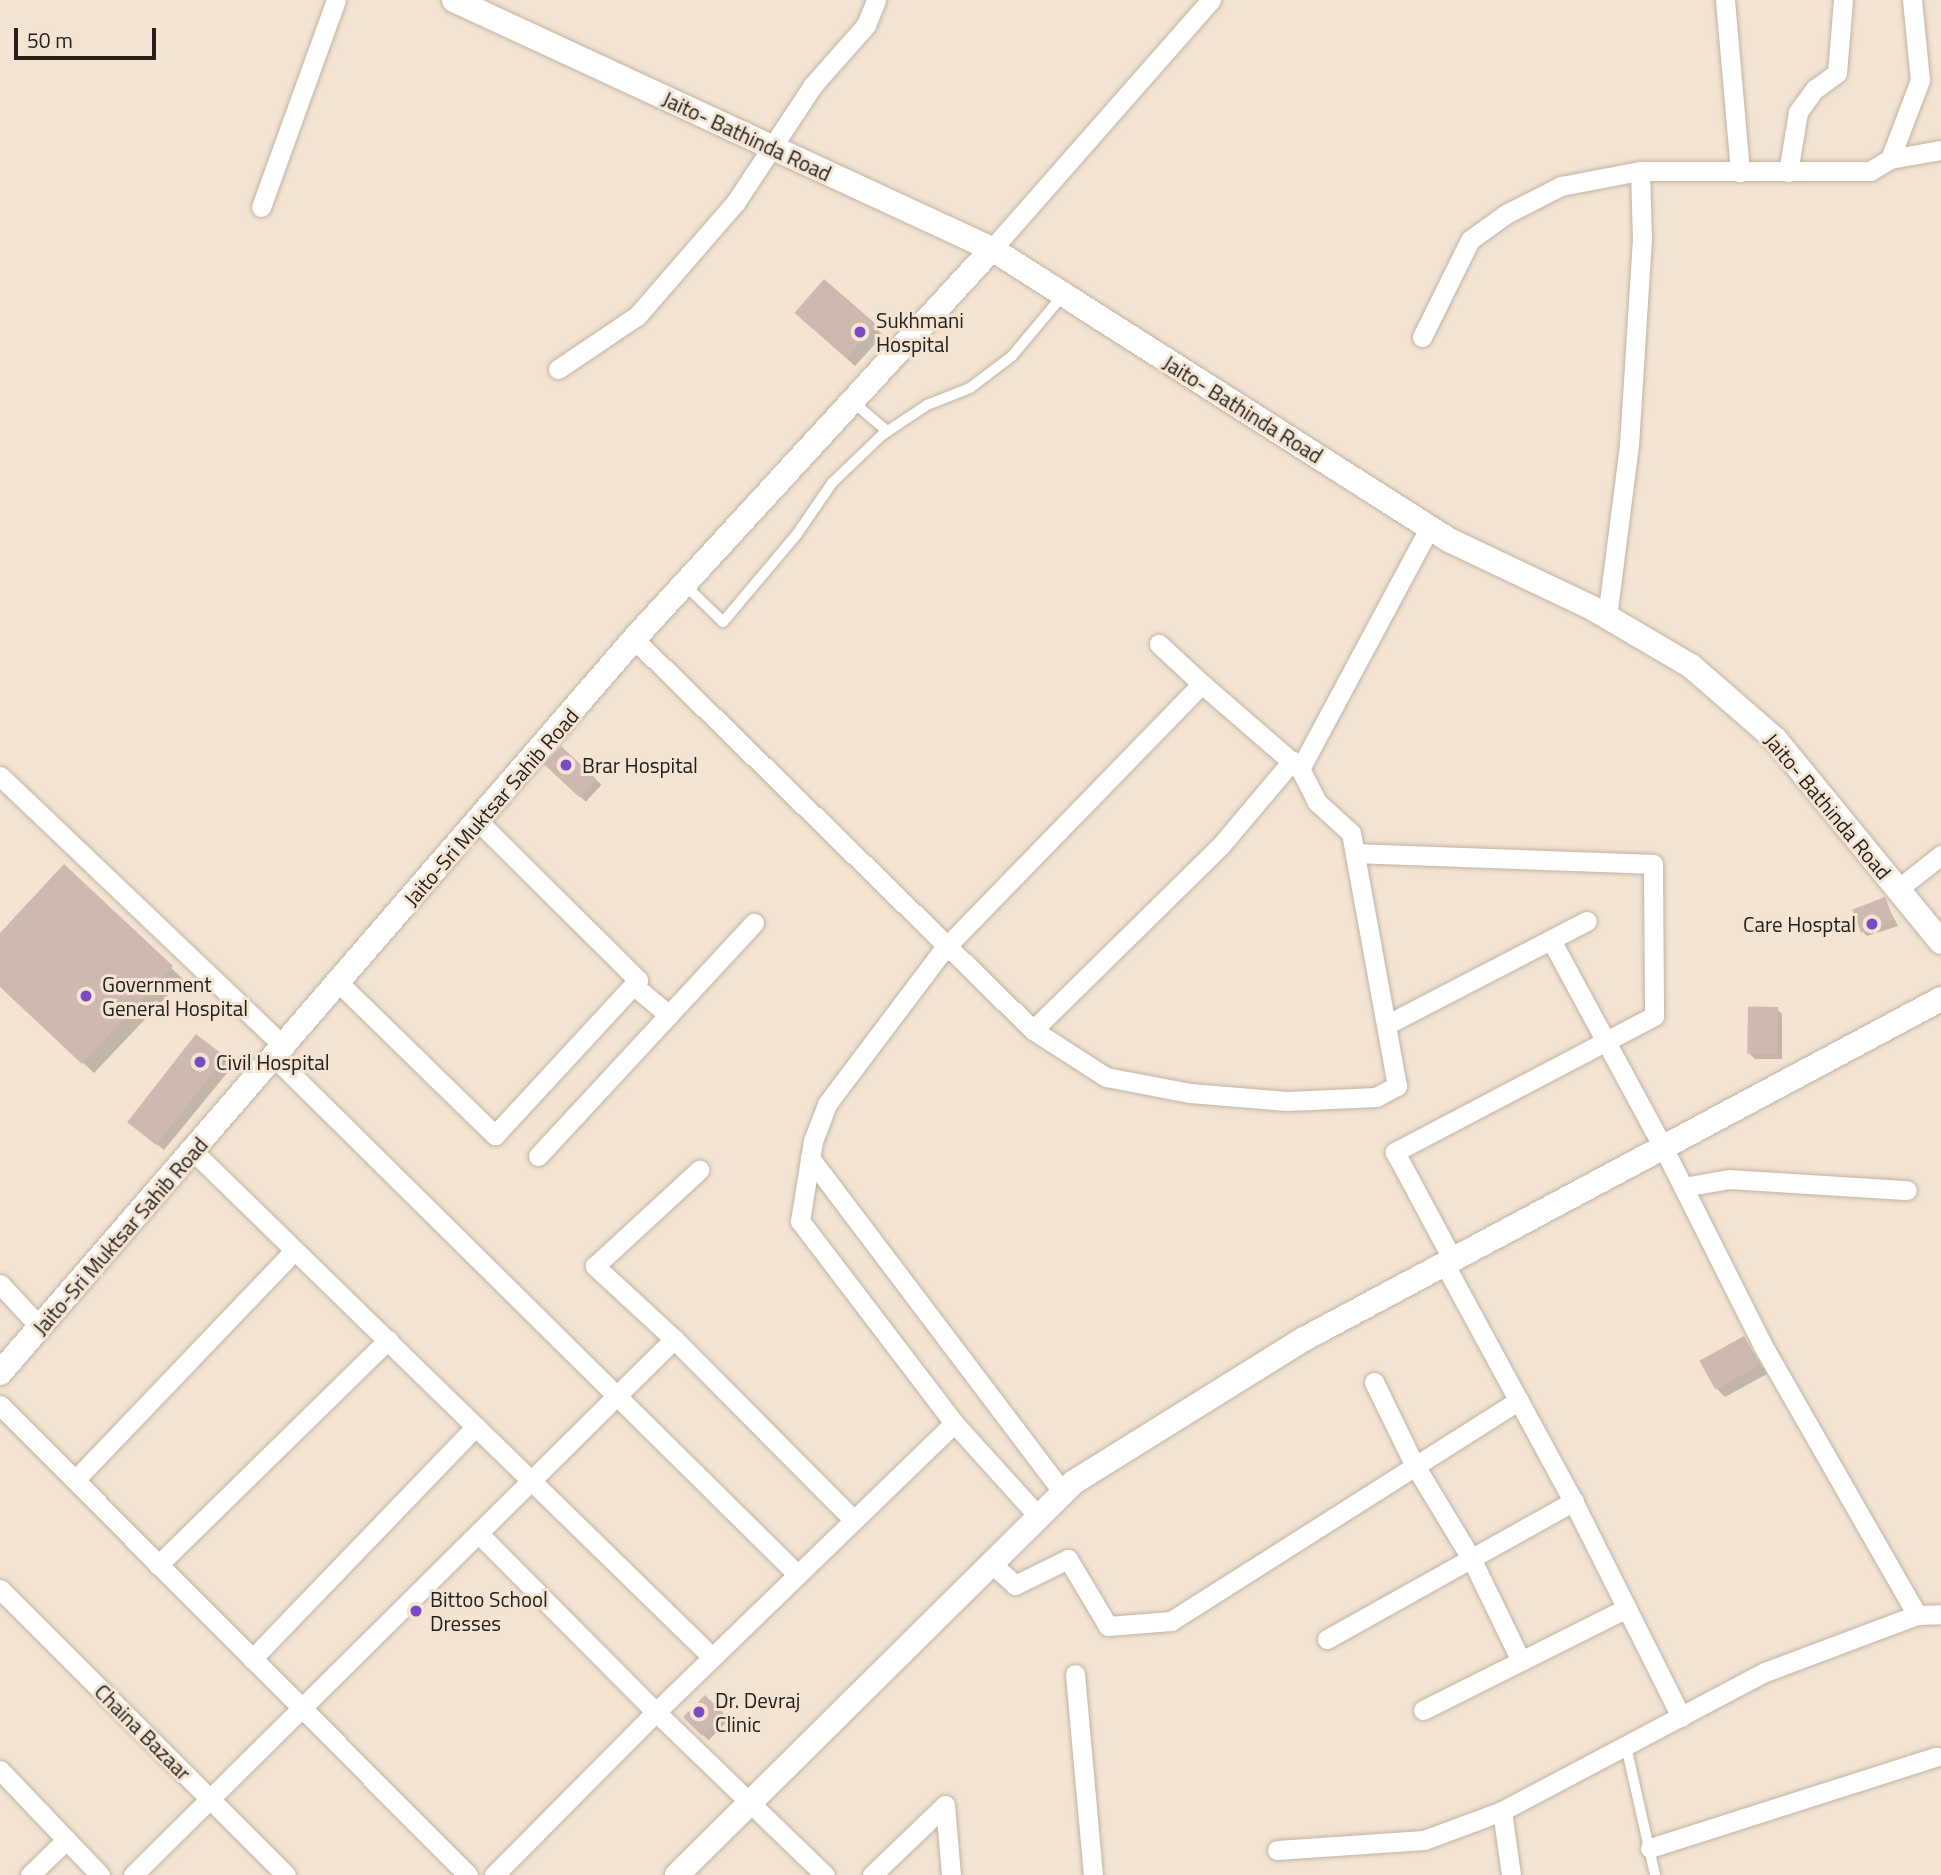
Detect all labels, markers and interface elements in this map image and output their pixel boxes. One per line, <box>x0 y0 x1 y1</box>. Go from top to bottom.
scale bar <box>18 14 159 58</box>
text: 50 m <box>27 24 73 56</box>
street label: Jaito- Bathinda Road <box>659 86 835 186</box>
place label: Sukhmani Hospital <box>876 307 964 357</box>
marker: Sukhmani Hospital <box>850 322 870 342</box>
street label: Jaito- Bathinda Road <box>1159 350 1327 468</box>
street label: Jaito-Sri Muktsar Sahib Road <box>398 703 584 911</box>
street label: Jaito- Bathinda Road <box>1759 728 1897 884</box>
place label: Brar Hospital <box>582 752 698 778</box>
marker: Brar Hospital <box>556 755 576 775</box>
place label: Care Hosptal <box>1743 911 1856 937</box>
marker: Care Hosptal <box>1862 914 1882 934</box>
place label: Government General Hospital <box>102 971 248 1021</box>
marker: Government General Hospital <box>76 986 96 1006</box>
place label: Civil Hospital <box>216 1049 330 1075</box>
marker: Civil Hospital <box>190 1052 210 1072</box>
street label: Jaito-Sri Muktsar Sahib Road <box>27 1132 213 1340</box>
place label: Bittoo School Dresses <box>430 1586 548 1636</box>
marker: Bittoo School Dresses <box>408 1603 424 1619</box>
street label: Chaina Bazaar <box>90 1679 196 1785</box>
place label: Dr. Devraj Clinic <box>715 1687 800 1737</box>
marker: Dr. Devraj Clinic <box>689 1702 709 1722</box>

